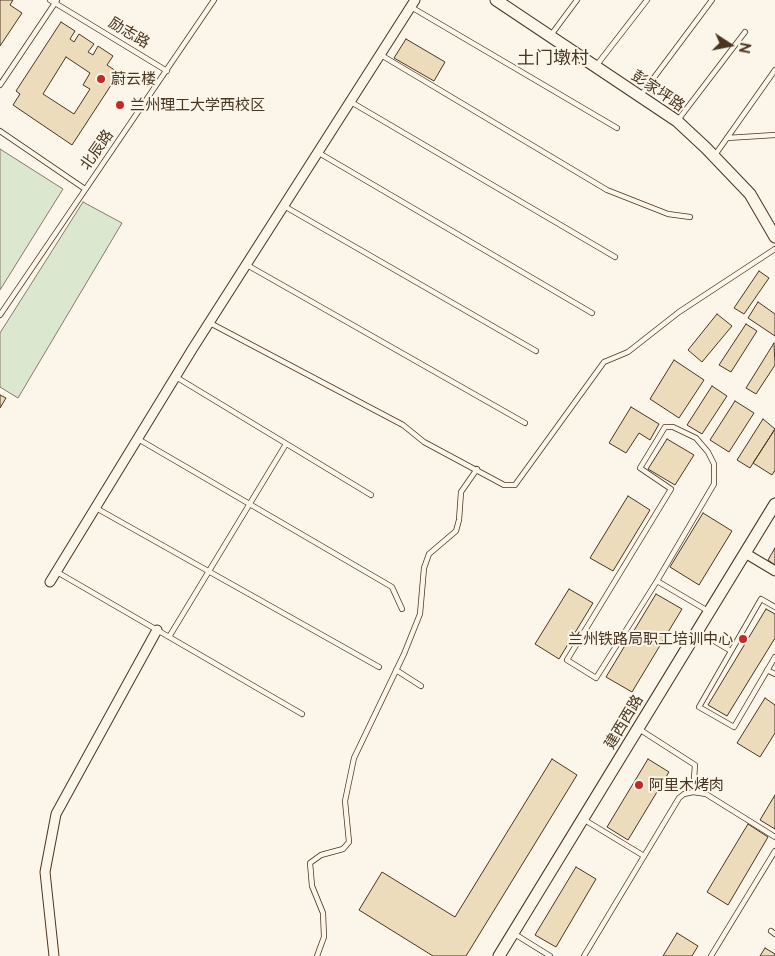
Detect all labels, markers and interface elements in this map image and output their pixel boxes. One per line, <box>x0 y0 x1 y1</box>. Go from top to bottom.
street label: 励志路 <box>105 14 153 52</box>
north arrow <box>705 20 755 70</box>
text: N <box>736 41 754 55</box>
district label: 土门墩村 <box>517 48 589 70</box>
street label: 彭家坪路 <box>628 67 688 115</box>
place label: 蔚云楼 <box>111 70 156 88</box>
marker: 蔚云楼 <box>95 73 107 85</box>
place label: 兰州理工大学西校区 <box>130 96 265 114</box>
marker: 兰州理工大学西校区 <box>114 99 126 111</box>
street label: 北辰路 <box>77 126 117 174</box>
place label: 兰州铁路局职工培训中心 <box>568 630 733 648</box>
marker: 兰州铁路局职工培训中心 <box>737 633 749 645</box>
street label: 建西西路 <box>601 692 647 752</box>
place label: 阿里木烤肉 <box>649 776 724 794</box>
marker: 阿里木烤肉 <box>633 779 645 791</box>

